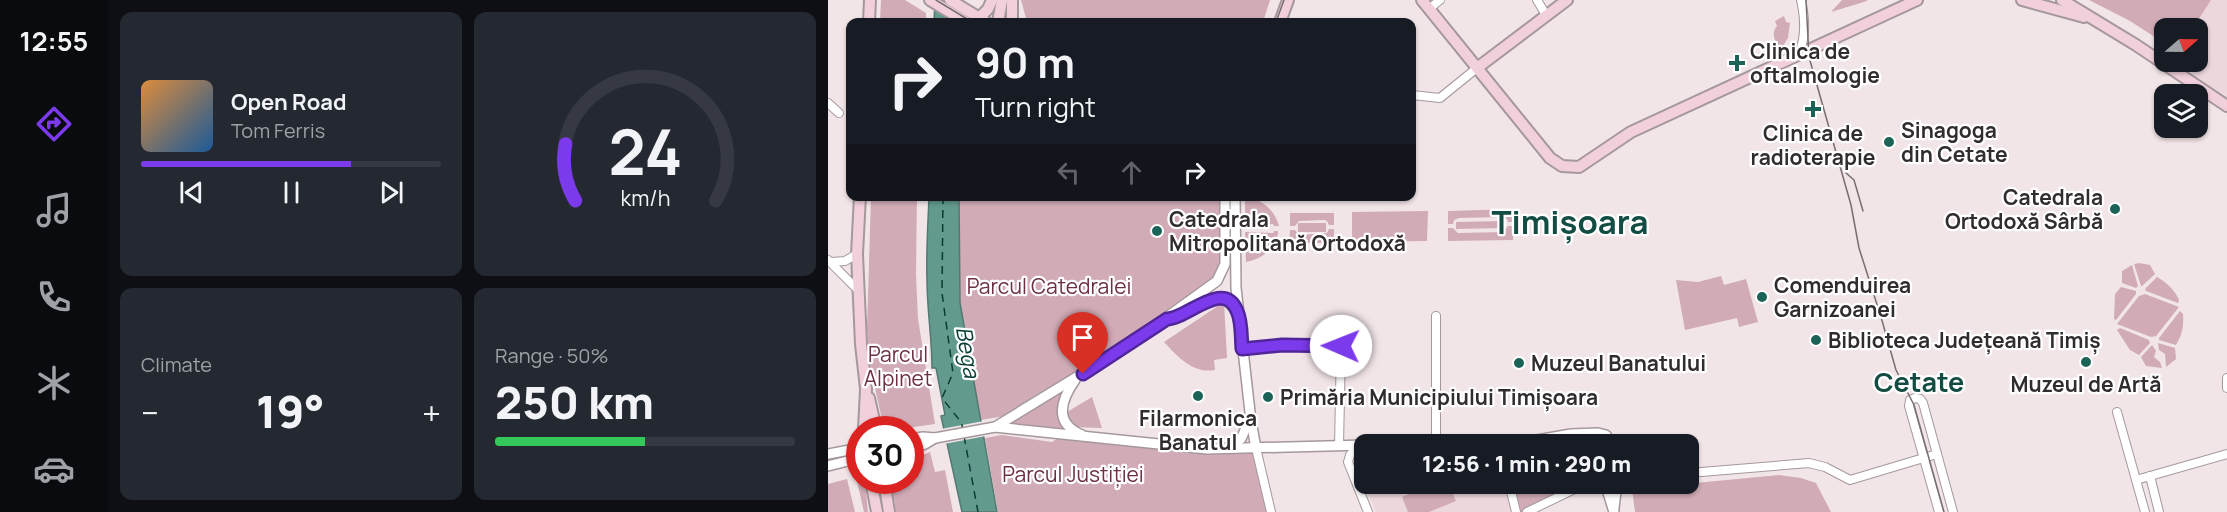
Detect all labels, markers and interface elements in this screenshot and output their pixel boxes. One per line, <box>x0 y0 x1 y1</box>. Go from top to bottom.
north arrow <box>2154 18 2208 72</box>
map controls <box>2154 18 2208 138</box>
text: 12:55 <box>20 22 88 59</box>
text: 90 m <box>975 33 1075 91</box>
place label: Clinica de oftalmologie <box>1750 37 1880 89</box>
icon: right <box>876 42 954 120</box>
marker: Clinica de oftalmologie <box>1728 54 1746 72</box>
button: layers <box>2154 84 2208 138</box>
text: Open Road <box>231 87 346 117</box>
text: Turn right <box>975 88 1096 125</box>
marker: Clinica de radioterapie <box>1804 100 1822 118</box>
icon: directions <box>33 103 75 145</box>
text: 24 <box>608 108 682 194</box>
place label: Sinagoga din Cetate <box>1901 116 2008 168</box>
text: Tom Ferris <box>231 117 325 144</box>
place label: Clinica de radioterapie <box>1751 119 1875 171</box>
marker: Sinagoga din Cetate <box>1882 135 1896 149</box>
icon: left <box>1052 156 1085 189</box>
icon: ahead <box>1115 156 1148 189</box>
icon: right <box>1178 156 1211 189</box>
icon: previous <box>175 176 208 209</box>
icon: pause <box>275 176 308 209</box>
icon: next <box>375 176 408 209</box>
place label: Catedrala Ortodoxă Sârbă <box>1945 183 2103 235</box>
text: km/h <box>620 184 670 213</box>
icon: music <box>33 189 75 231</box>
district label: Timișoara <box>1491 199 1649 244</box>
marker: Catedrala Ortodoxă Sârbă <box>2108 202 2122 216</box>
place label: Catedrala Mitropolitană Ortodoxă <box>1169 205 1406 257</box>
marker: Catedrala Mitropolitană Ortodoxă <box>1150 224 1164 238</box>
place label: Comenduirea Garnizoanei <box>1774 271 1911 323</box>
park label: Parcul Catedralei <box>967 272 1131 300</box>
icon: phone <box>33 276 75 318</box>
marker: Comenduirea Garnizoanei <box>1755 290 1769 304</box>
pin <box>1057 312 1108 374</box>
position arrow <box>1309 314 1373 378</box>
icon: arrive <box>1066 321 1099 354</box>
water label: Bega <box>949 324 988 382</box>
place label: Biblioteca Județeană Timiș <box>1828 326 2101 355</box>
marker: Biblioteca Județeană Timiș <box>1809 333 1823 347</box>
park label: Parcul Alpinet <box>864 340 932 392</box>
text: Range · 50% <box>495 342 608 369</box>
place label: Muzeul Banatului <box>1531 349 1706 377</box>
text: Climate <box>141 351 212 378</box>
marker: Muzeul de Artă <box>2079 355 2093 369</box>
marker: Muzeul Banatului <box>1512 356 1526 370</box>
icon: climate <box>33 362 75 404</box>
district label: Cetate <box>1874 363 1964 400</box>
place label: Muzeul de Artă <box>2011 370 2161 398</box>
text: 250 km <box>495 371 654 433</box>
text: 19° <box>256 380 325 442</box>
place label: Primăria Municipiului Timișoara <box>1280 383 1598 412</box>
marker: Filarmonica Banatul <box>1191 389 1205 403</box>
text: − <box>141 390 159 435</box>
text: + <box>422 390 441 435</box>
marker: Primăria Municipiului Timișoara <box>1261 390 1275 404</box>
place label: Filarmonica Banatul <box>1139 404 1257 456</box>
speed limit sign: 30 <box>846 416 924 494</box>
icon: car <box>33 448 75 490</box>
text: 12:56 · 1 min · 290 m <box>1422 449 1631 479</box>
park label: Parcul Justiției <box>1002 460 1144 488</box>

